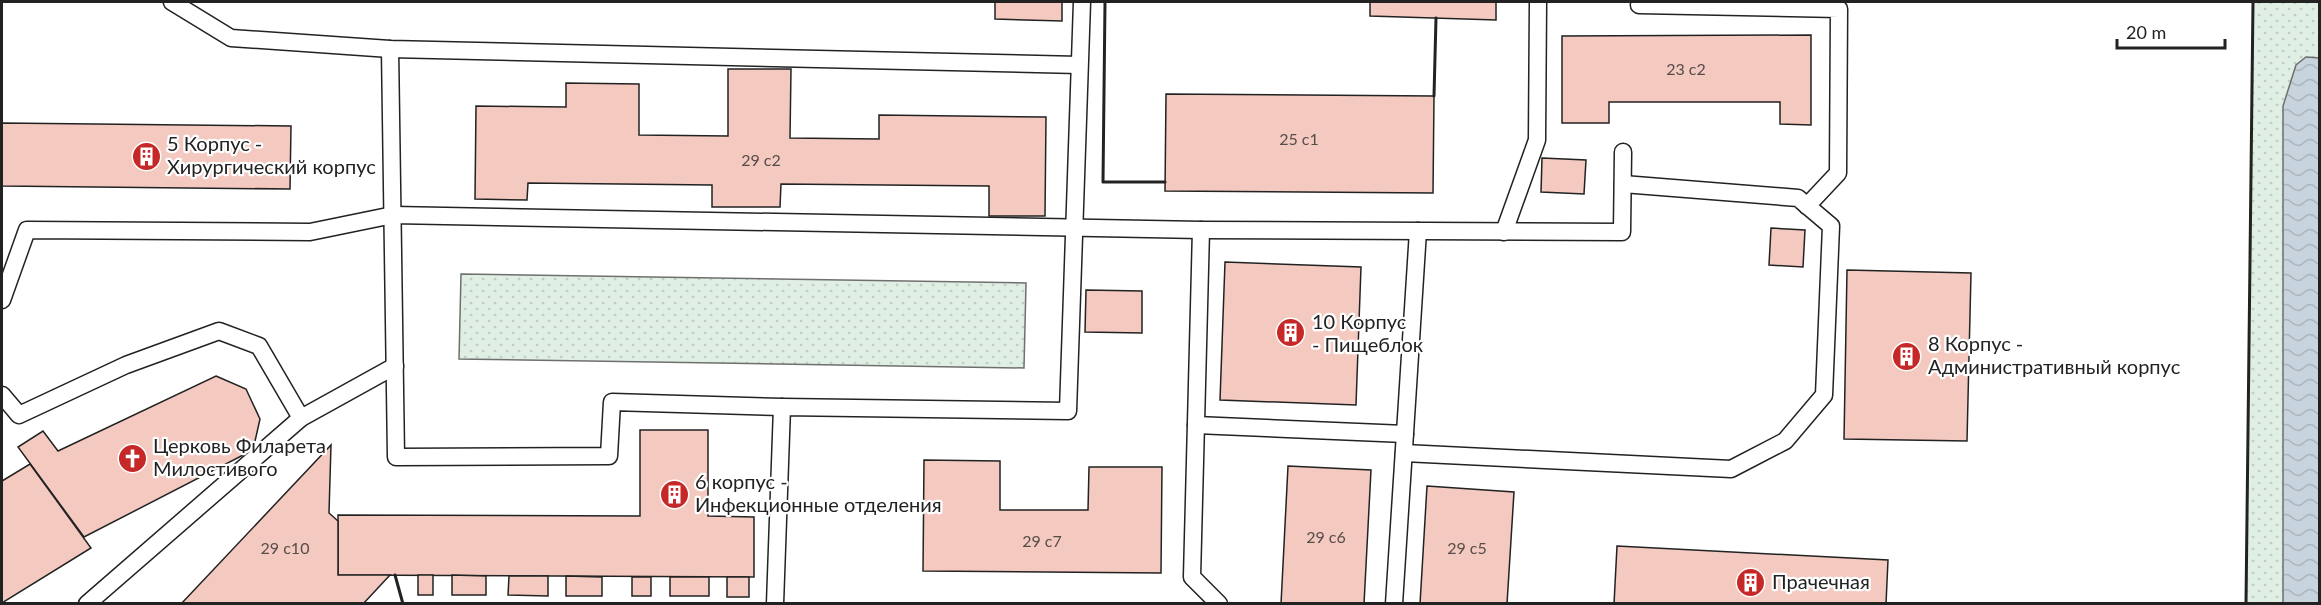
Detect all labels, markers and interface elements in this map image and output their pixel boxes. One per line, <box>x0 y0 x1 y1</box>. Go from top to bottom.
scale bar <box>2117 12 2225 50</box>
text: 20 m <box>2126 21 2166 43</box>
house number: 23 с2 <box>1666 59 1706 78</box>
house number: 25 с1 <box>1279 129 1319 148</box>
place label: 5 Корпус - Хирургический корпус <box>167 131 376 178</box>
building icon: 5 Корпус - Хирургический корпус <box>130 140 162 172</box>
house number: 29 с2 <box>741 150 781 169</box>
place label: 10 Корпус - Пищеблок <box>1312 309 1424 356</box>
building icon: 10 Корпус - Пищеблок <box>1275 317 1307 349</box>
place label: 8 Корпус - Административный корпус <box>1928 331 2181 378</box>
building icon: 8 Корпус - Административный корпус <box>1891 340 1923 372</box>
place label: Церковь Филарета Милостивого <box>153 433 326 480</box>
church icon: Церковь Филарета Милостивого <box>116 442 148 474</box>
place label: 6 корпус - Инфекционные отделения <box>695 469 942 516</box>
building icon: 6 корпус - Инфекционные отделения <box>658 478 690 510</box>
house number: 29 с6 <box>1306 527 1346 546</box>
house number: 29 с7 <box>1022 531 1062 550</box>
house number: 29 с10 <box>261 538 309 557</box>
house number: 29 с5 <box>1447 538 1487 557</box>
building icon: Прачечная <box>1735 566 1767 598</box>
place label: Прачечная <box>1772 569 1870 593</box>

